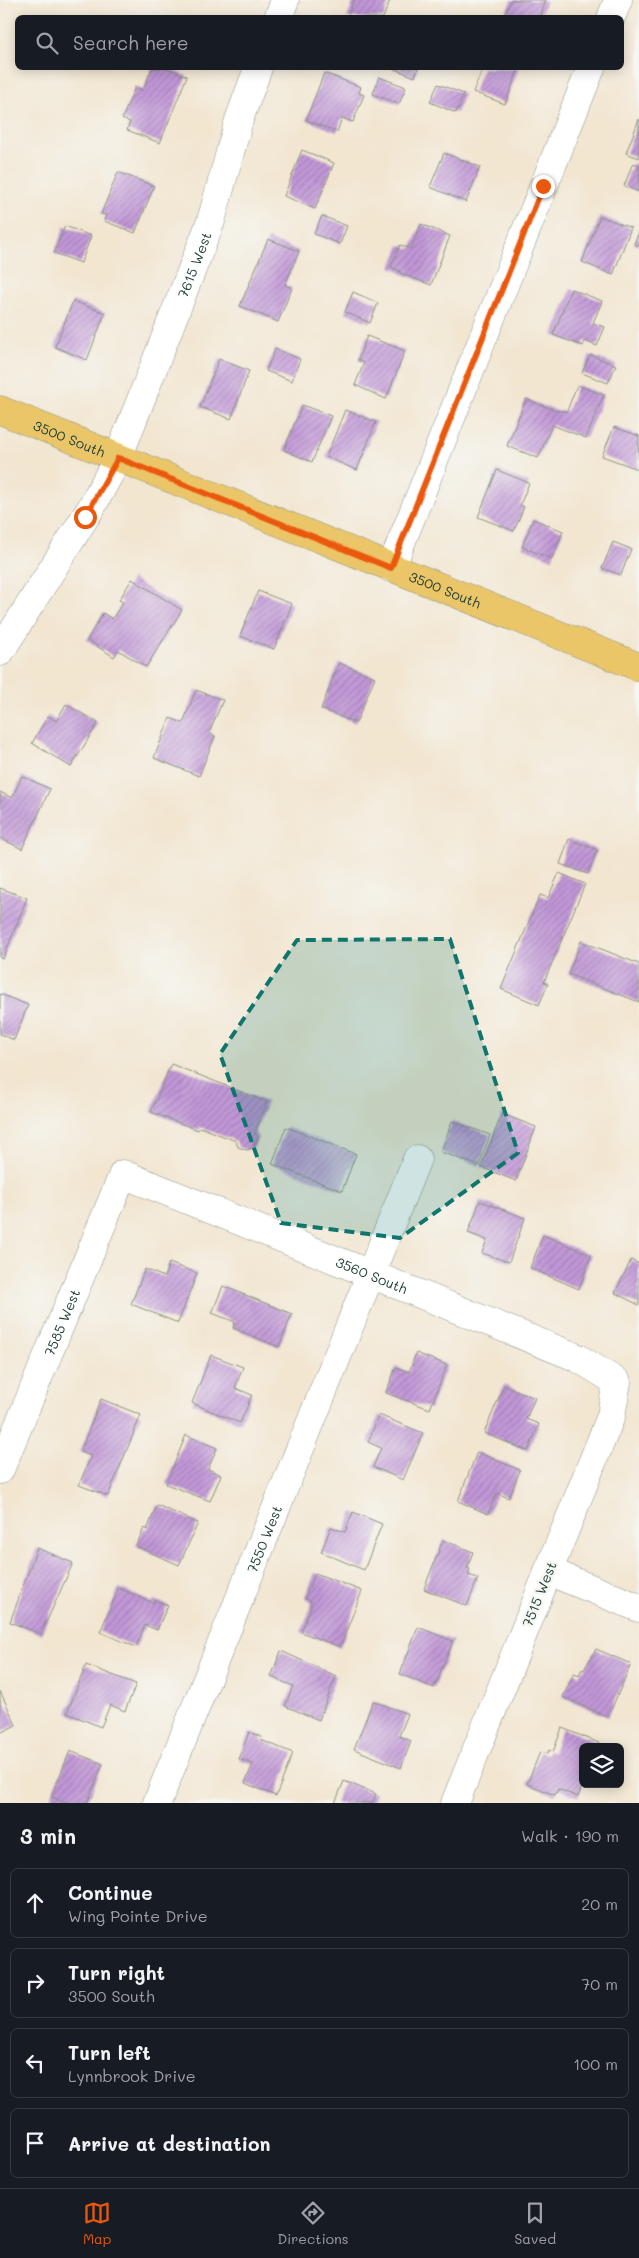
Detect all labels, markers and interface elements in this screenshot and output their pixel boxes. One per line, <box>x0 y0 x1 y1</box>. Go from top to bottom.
search box <box>15 15 624 70</box>
icon: search <box>33 29 61 57</box>
text: Search here <box>73 30 189 55</box>
route end <box>532 175 555 198</box>
street label: 7615 West <box>172 229 215 300</box>
street label: 3500 South <box>31 415 109 461</box>
route start <box>74 506 97 529</box>
street label: 3500 South <box>406 566 484 612</box>
street label: 3560 South <box>333 1252 411 1298</box>
street label: 7585 West <box>39 1286 84 1359</box>
street label: 7550 West <box>242 1502 286 1575</box>
street label: 7515 West <box>517 1559 561 1629</box>
map controls <box>579 1743 624 1788</box>
button: layers <box>579 1743 624 1788</box>
text: 3 min <box>20 1822 76 1849</box>
text: Walk · 190 m <box>521 1825 619 1846</box>
text: Continue <box>68 1880 153 1905</box>
icon: ahead <box>21 1889 49 1917</box>
text: 20 m <box>581 1893 618 1914</box>
text: Wing Pointe Drive <box>68 1905 208 1926</box>
text: Turn right <box>68 1960 165 1985</box>
icon: right <box>21 1969 49 1997</box>
text: 70 m <box>581 1973 618 1994</box>
text: 3500 South <box>68 1985 155 2006</box>
text: Turn left <box>68 2040 151 2065</box>
icon: left <box>21 2049 49 2077</box>
text: 100 m <box>573 2053 618 2074</box>
text: Lynnbrook Drive <box>68 2065 196 2086</box>
icon: arrive <box>21 2129 49 2157</box>
text: Arrive at destination <box>68 2131 271 2156</box>
tab: Map <box>83 2199 111 2248</box>
tab: Directions <box>277 2199 349 2248</box>
tab: Saved <box>514 2199 556 2248</box>

